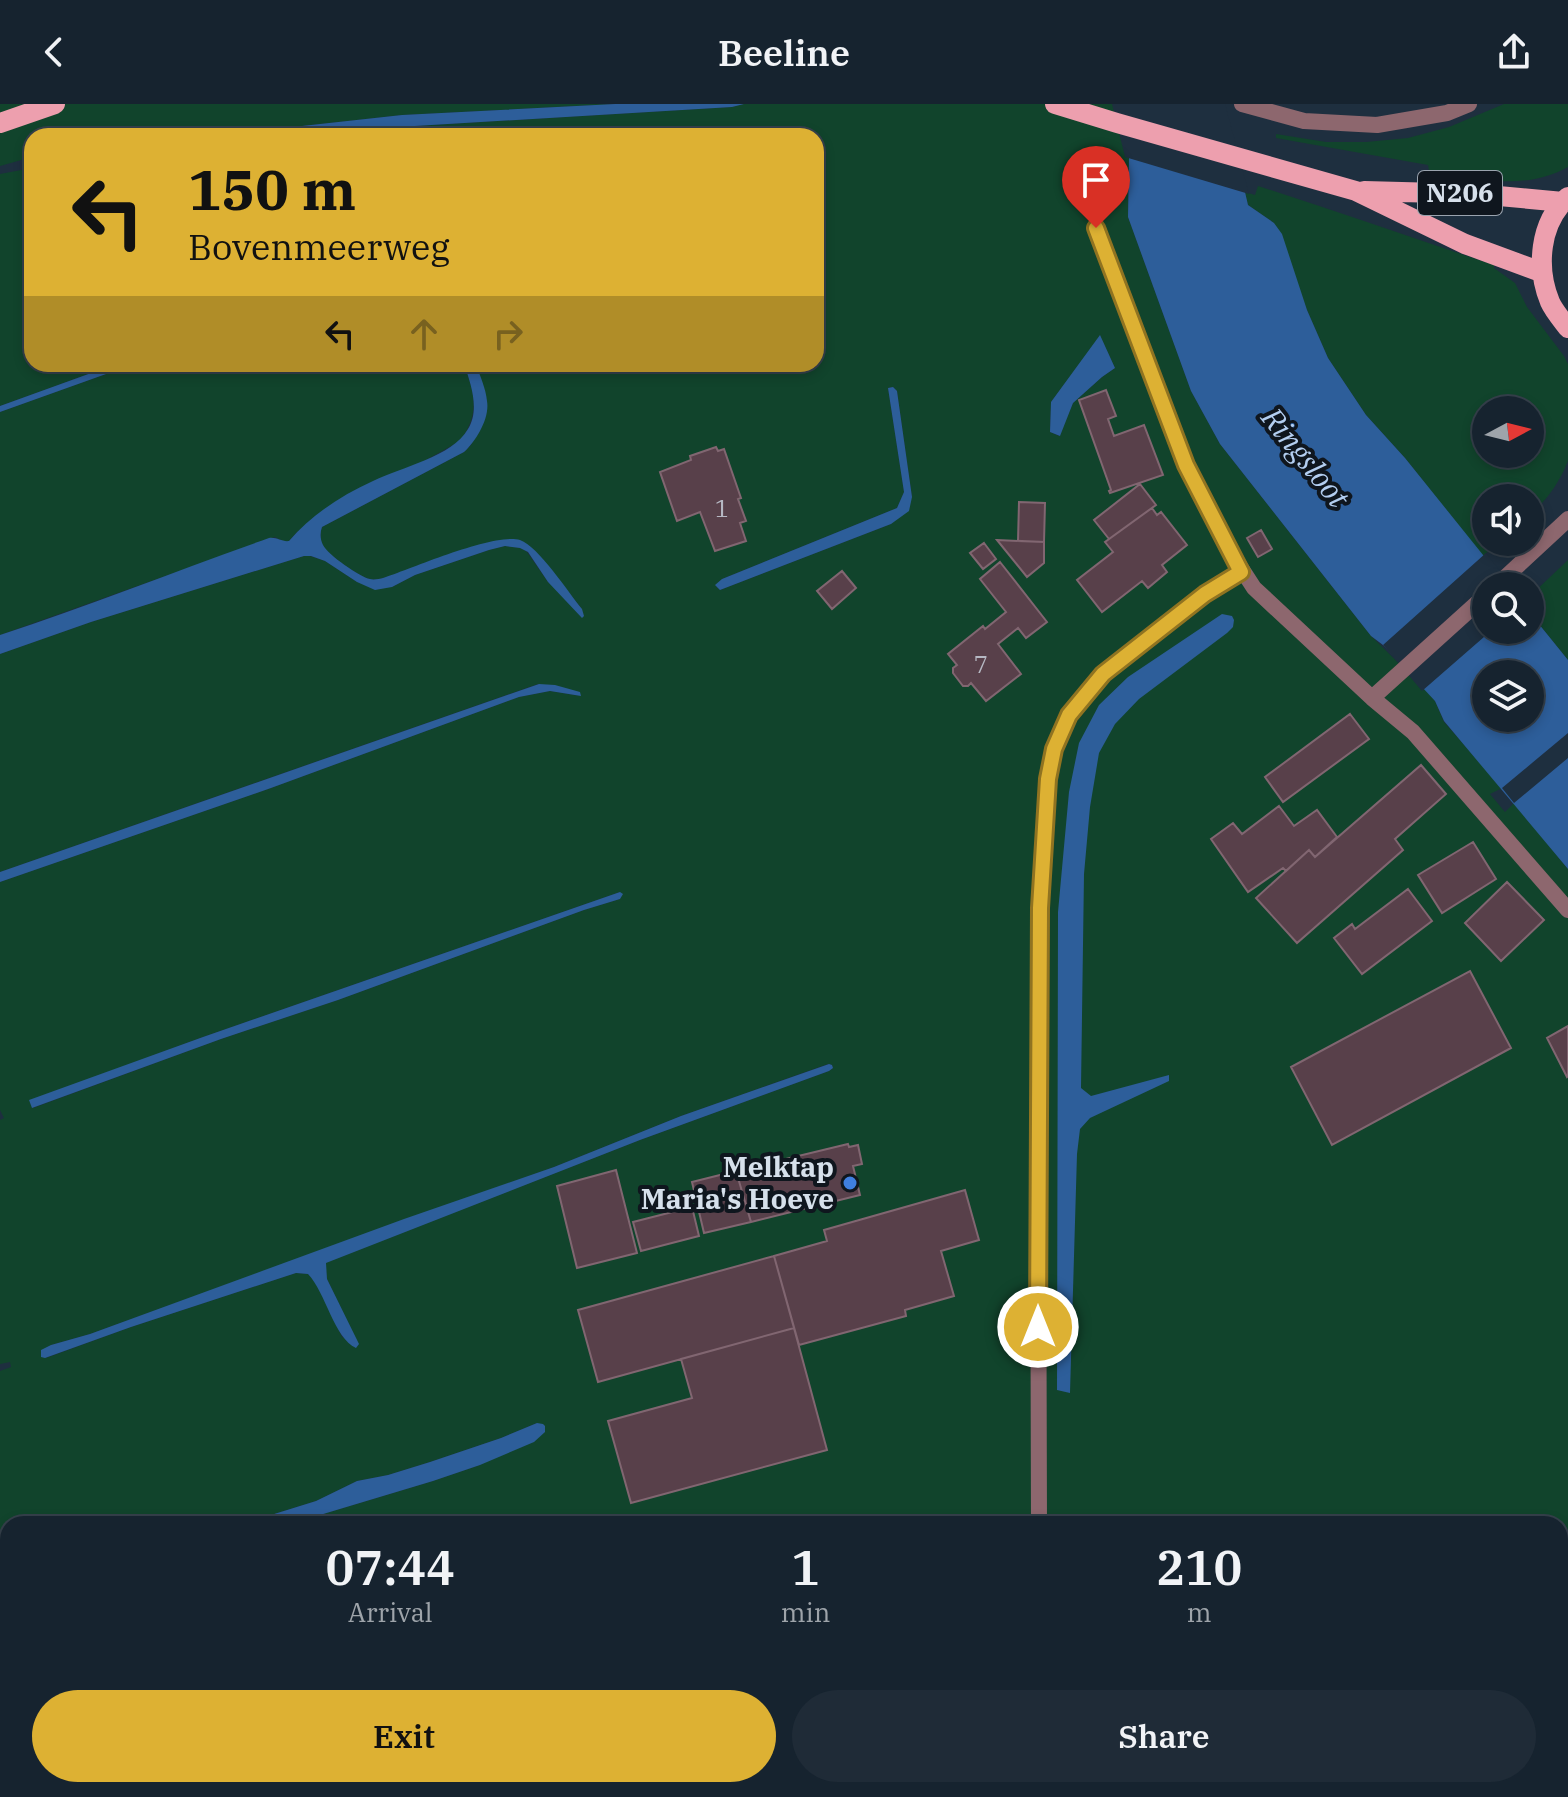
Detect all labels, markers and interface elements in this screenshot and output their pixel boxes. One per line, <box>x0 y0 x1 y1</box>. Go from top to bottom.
text: Beeline <box>718 29 850 76</box>
icon: back <box>32 30 76 74</box>
icon: share <box>1492 30 1536 74</box>
pin <box>1062 146 1130 228</box>
text: 150 m <box>188 153 356 225</box>
icon: arrive <box>1074 158 1118 202</box>
icon: left <box>56 160 160 264</box>
road number: N206 <box>1418 171 1502 215</box>
text: Bovenmeerweg <box>188 223 450 270</box>
icon: left <box>318 312 362 356</box>
icon: ahead <box>402 312 446 356</box>
icon: right <box>486 312 530 356</box>
north arrow <box>1472 396 1544 468</box>
map controls <box>1472 396 1544 732</box>
water label: Ringsloot <box>1253 398 1359 516</box>
button: sound <box>1472 484 1544 556</box>
house number: 1 <box>715 492 729 524</box>
button: search <box>1472 572 1544 644</box>
house number: 7 <box>974 648 988 680</box>
button: layers <box>1472 660 1544 732</box>
place label: Melktap Maria's Hoeve <box>641 1148 834 1217</box>
marker: Melktap Maria's Hoeve <box>841 1174 859 1192</box>
position arrow <box>996 1285 1080 1369</box>
text: 07:44 <box>326 1536 455 1598</box>
text: 1 <box>791 1536 820 1598</box>
text: 210 <box>1156 1536 1242 1598</box>
text: Arrival <box>348 1595 433 1629</box>
text: min <box>781 1595 830 1629</box>
text: m <box>1187 1595 1212 1629</box>
button: Exit <box>32 1690 776 1782</box>
button: Share <box>792 1690 1536 1782</box>

